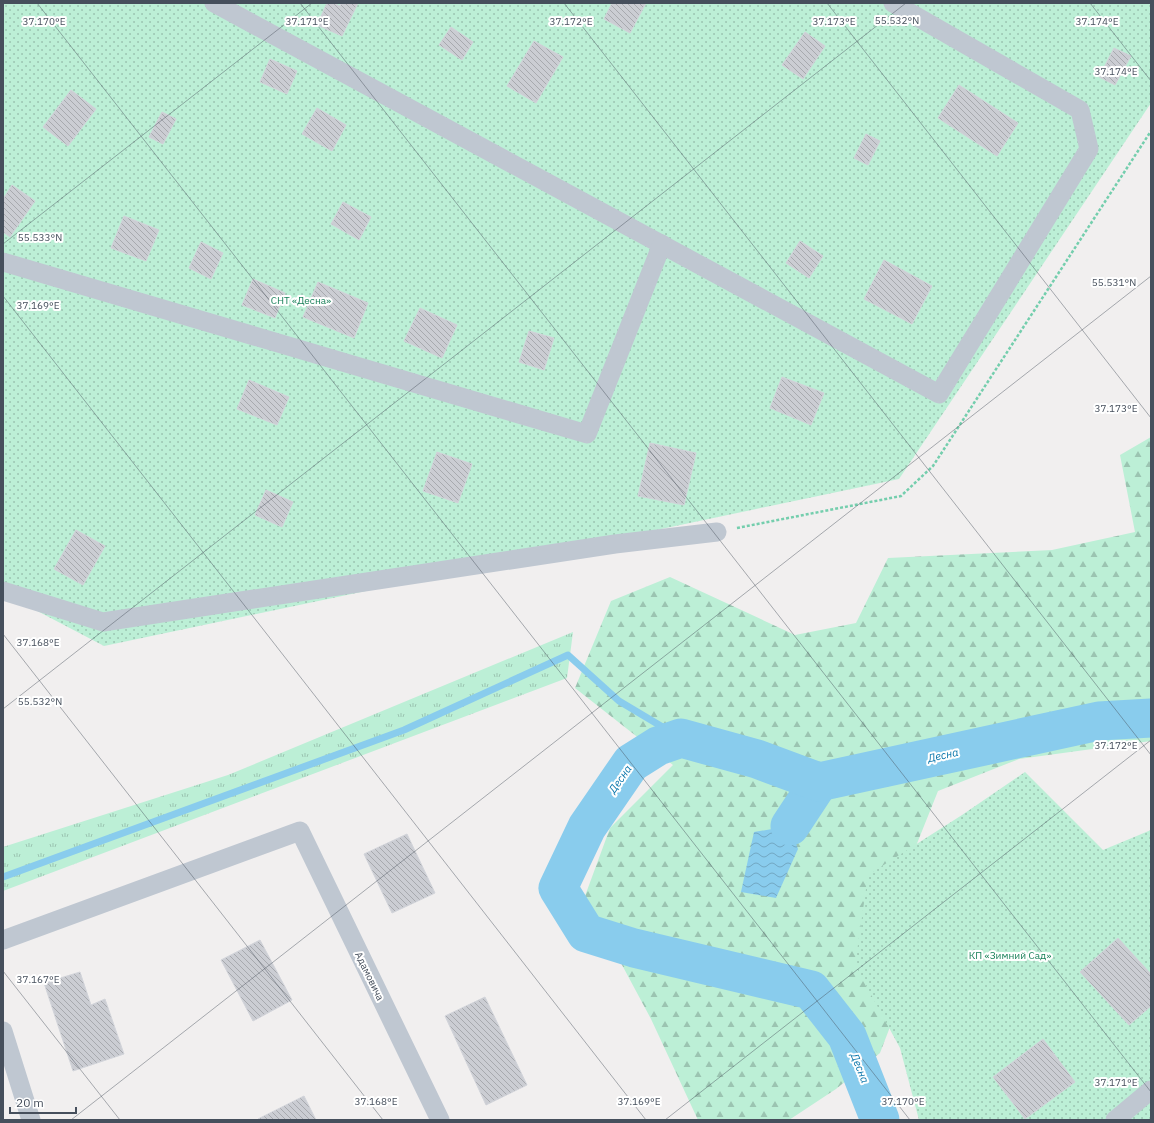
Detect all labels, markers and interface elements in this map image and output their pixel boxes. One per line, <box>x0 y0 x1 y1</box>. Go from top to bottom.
text: 55.532°N <box>875 14 919 27</box>
text: 37.170°E <box>22 15 66 28</box>
text: 37.171°E <box>285 15 329 28</box>
text: 37.172°E <box>549 15 593 28</box>
text: 37.173°E <box>812 15 856 28</box>
text: 37.174°E <box>1075 15 1119 28</box>
text: 37.174°E <box>1094 65 1138 78</box>
text: 55.533°N <box>18 231 62 244</box>
text: 55.531°N <box>1092 276 1136 289</box>
park label: СНТ «Десна» <box>271 294 331 307</box>
text: 37.169°E <box>16 299 60 312</box>
text: 37.173°E <box>1094 402 1138 415</box>
text: 37.168°E <box>16 636 60 649</box>
text: 55.532°N <box>18 695 62 708</box>
text: 37.172°E <box>1094 739 1138 752</box>
water label: Десна <box>925 745 960 765</box>
water label: Десна <box>605 762 635 797</box>
park label: КП «Зимний Сад» <box>969 949 1051 962</box>
street label: Адамовича <box>352 950 387 1003</box>
text: 37.167°E <box>16 973 60 986</box>
water label: Десна <box>847 1050 872 1085</box>
text: 37.171°E <box>1094 1076 1138 1089</box>
scale bar <box>10 1089 76 1115</box>
text: 20 m <box>16 1095 44 1110</box>
text: 37.168°E <box>354 1095 398 1108</box>
text: 37.169°E <box>617 1095 661 1108</box>
text: 37.170°E <box>881 1095 925 1108</box>

